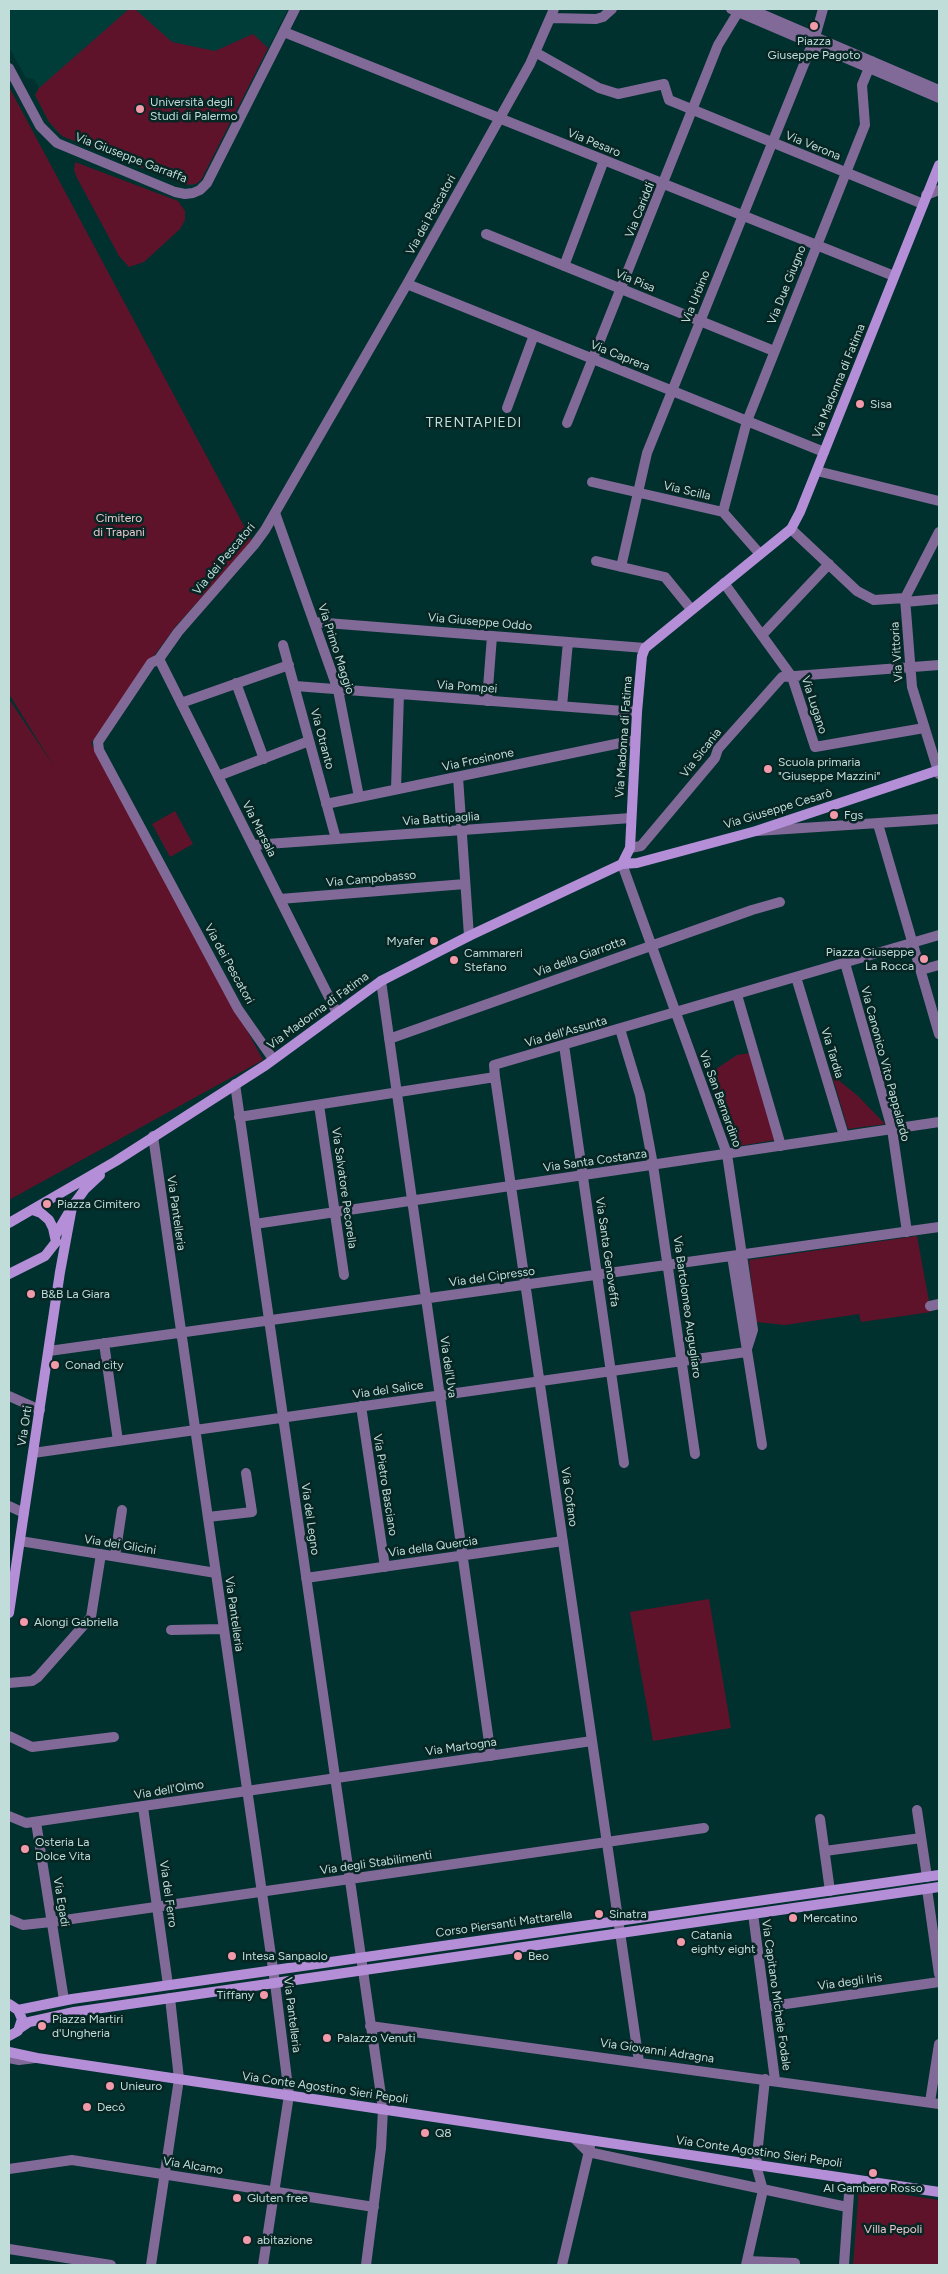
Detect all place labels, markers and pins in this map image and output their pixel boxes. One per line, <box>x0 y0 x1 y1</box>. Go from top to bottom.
marker: Piazza Giuseppe Pagoto <box>808 20 820 32</box>
place label: Piazza Giuseppe Pagoto <box>768 34 860 62</box>
place label: Università degli Studi di Palermo <box>150 95 238 123</box>
marker: Università degli Studi di Palermo <box>134 103 146 115</box>
place label: Sisa <box>870 397 892 411</box>
marker: Sisa <box>854 398 866 410</box>
place label: Scuola primaria "Giuseppe Mazzini" <box>778 755 880 783</box>
marker: Scuola primaria "Giuseppe Mazzini" <box>762 763 774 775</box>
place label: Fgs <box>844 808 863 822</box>
marker: Fgs <box>828 809 840 821</box>
place label: Myafer <box>387 934 424 948</box>
marker: Myafer <box>428 935 440 947</box>
place label: Piazza Giuseppe La Rocca <box>826 945 914 973</box>
place label: Cammareri Stefano <box>464 946 523 974</box>
marker: Piazza Giuseppe La Rocca <box>918 953 930 965</box>
marker: Cammareri Stefano <box>448 954 460 966</box>
place label: Piazza Cimitero <box>57 1197 140 1211</box>
marker: Piazza Cimitero <box>41 1198 53 1210</box>
place label: B&B La Giara <box>41 1287 110 1301</box>
marker: B&B La Giara <box>25 1288 37 1300</box>
place label: Conad city <box>65 1358 124 1372</box>
marker: Conad city <box>49 1359 61 1371</box>
place label: Alongi Gabriella <box>34 1615 118 1629</box>
marker: Alongi Gabriella <box>18 1616 30 1628</box>
place label: Osteria La Dolce Vita <box>35 1835 91 1863</box>
marker: Osteria La Dolce Vita <box>19 1843 31 1855</box>
place label: Sinatra <box>609 1907 647 1921</box>
marker: Sinatra <box>593 1908 605 1920</box>
place label: Mercatino <box>803 1911 857 1925</box>
marker: Mercatino <box>787 1912 799 1924</box>
place label: Catania eighty eight <box>691 1928 755 1956</box>
marker: Catania eighty eight <box>675 1936 687 1948</box>
place label: Intesa Sanpaolo <box>242 1949 328 1963</box>
place label: Beo <box>528 1949 549 1963</box>
marker: Intesa Sanpaolo <box>226 1950 238 1962</box>
marker: Beo <box>512 1950 524 1962</box>
place label: Tiffany <box>217 1988 254 2002</box>
marker: Tiffany <box>258 1989 270 2001</box>
place label: Piazza Martiri d'Ungheria <box>52 2012 123 2040</box>
marker: Piazza Martiri d'Ungheria <box>36 2020 48 2032</box>
place label: Palazzo Venuti <box>337 2031 416 2045</box>
marker: Palazzo Venuti <box>321 2032 333 2044</box>
place label: Unieuro <box>120 2079 162 2093</box>
marker: Unieuro <box>104 2080 116 2092</box>
place label: Decò <box>97 2100 125 2114</box>
marker: Decò <box>81 2101 93 2113</box>
place label: Q8 <box>435 2126 452 2140</box>
marker: Q8 <box>419 2127 431 2139</box>
marker: Al Gambero Rosso <box>867 2167 879 2179</box>
place label: Al Gambero Rosso <box>823 2181 923 2195</box>
place label: Gluten free <box>247 2191 308 2205</box>
marker: Gluten free <box>231 2192 243 2204</box>
place label: abitazione <box>257 2233 312 2247</box>
marker: abitazione <box>241 2234 253 2246</box>

